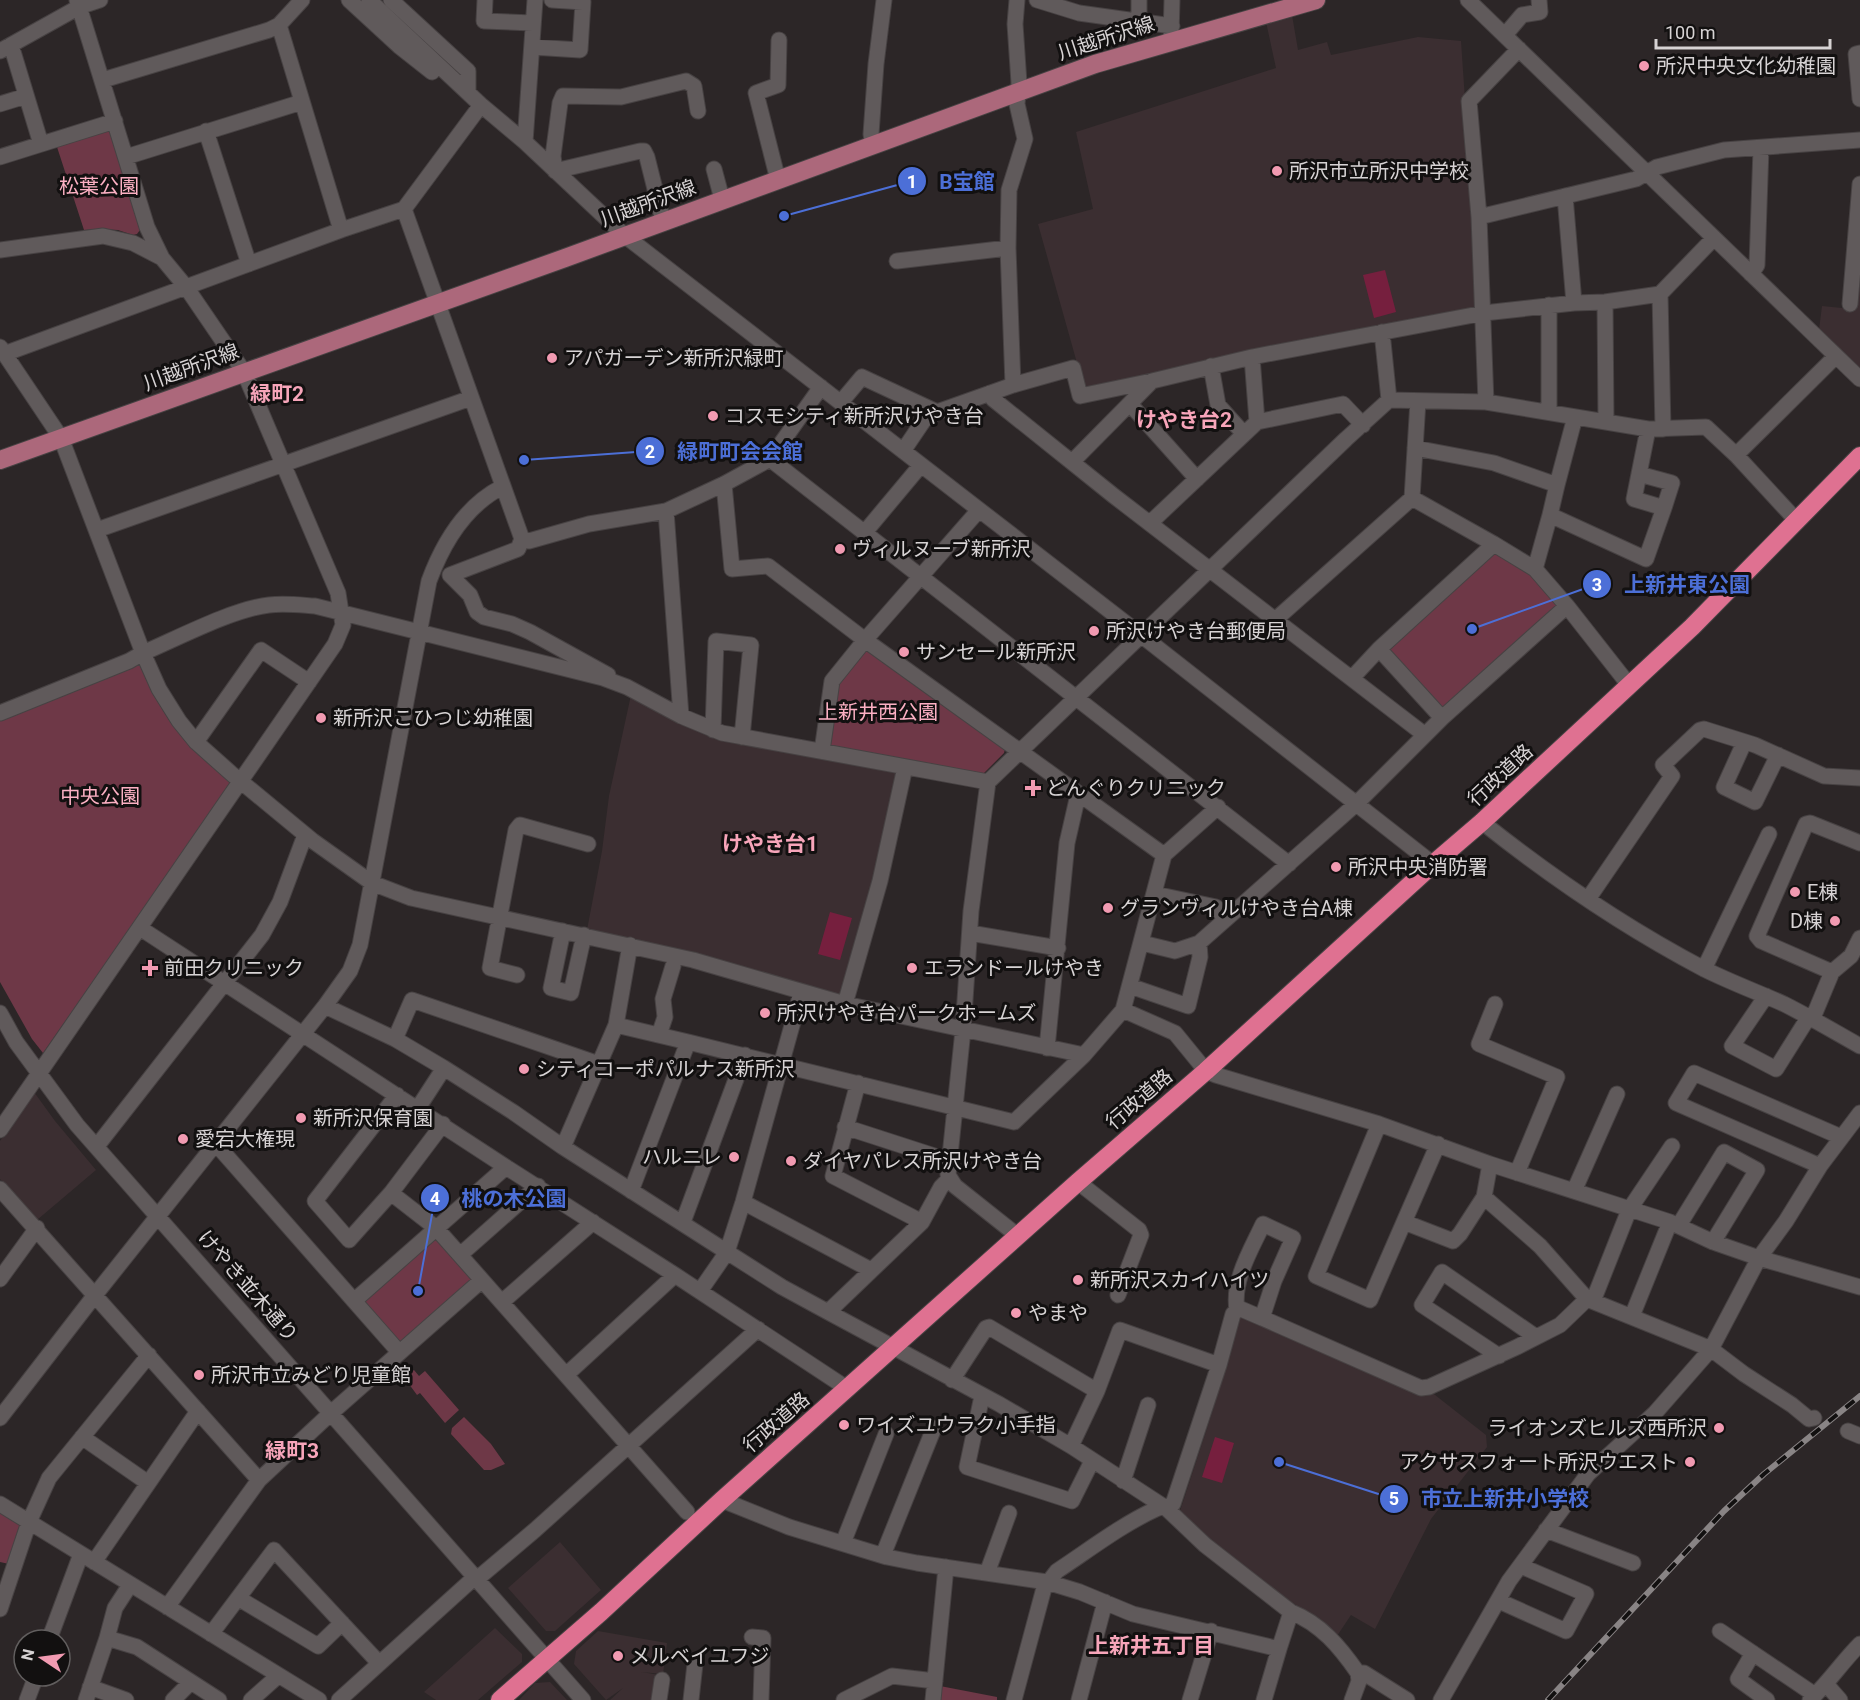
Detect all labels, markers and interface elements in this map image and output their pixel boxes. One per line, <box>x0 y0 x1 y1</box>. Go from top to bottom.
street label: 川越所沢線 <box>1055 11 1157 65</box>
scale bar <box>1656 12 1830 50</box>
text: 100 m <box>1665 22 1716 43</box>
place label: 所沢中央文化幼稚園 <box>1656 54 1836 78</box>
marker: 所沢中央文化幼稚園 <box>1637 59 1651 73</box>
place label: 所沢市立所沢中学校 <box>1289 159 1469 183</box>
callout: B宝館 <box>897 162 1006 201</box>
marker: 所沢市立所沢中学校 <box>1270 164 1284 178</box>
text: B宝館 <box>939 170 995 194</box>
text: 1 <box>907 171 917 192</box>
park label: 松葉公園 <box>59 174 139 198</box>
street label: 川越所沢線 <box>597 175 699 231</box>
street label: 川越所沢線 <box>140 339 242 395</box>
place label: アパガーデン新所沢緑町 <box>564 346 784 370</box>
marker: アパガーデン新所沢緑町 <box>545 351 559 365</box>
district label: 緑町2 <box>250 382 304 406</box>
place label: コスモシティ新所沢けやき台 <box>725 404 984 428</box>
district label: けやき台2 <box>1136 408 1232 432</box>
marker: コスモシティ新所沢けやき台 <box>706 409 720 423</box>
callout: 緑町町会会館 <box>635 432 815 471</box>
text: 緑町町会会館 <box>677 440 803 464</box>
text: 2 <box>645 441 655 462</box>
place label: ヴィルヌーブ新所沢 <box>852 537 1031 561</box>
marker: ヴィルヌーブ新所沢 <box>833 542 847 556</box>
callout: 上新井東公園 <box>1582 565 1762 604</box>
text: 上新井東公園 <box>1624 573 1750 597</box>
text: 3 <box>1592 574 1602 595</box>
place label: 所沢けやき台郵便局 <box>1106 619 1286 643</box>
marker: 所沢けやき台郵便局 <box>1087 624 1101 638</box>
place label: サンセール新所沢 <box>916 640 1076 664</box>
marker: サンセール新所沢 <box>897 645 911 659</box>
park label: 上新井西公園 <box>818 700 938 724</box>
place label: 新所沢こひつじ幼稚園 <box>333 706 533 730</box>
marker: 新所沢こひつじ幼稚園 <box>314 711 328 725</box>
street label: 行政道路 <box>1463 739 1537 811</box>
place label: どんぐりクリニック <box>1046 776 1226 800</box>
marker: どんぐりクリニック <box>1024 779 1042 797</box>
park label: 中央公園 <box>60 784 140 808</box>
district label: けやき台1 <box>722 832 818 856</box>
place label: 所沢中央消防署 <box>1348 855 1488 879</box>
marker: 所沢中央消防署 <box>1329 860 1343 874</box>
place label: E棟 <box>1807 880 1838 904</box>
marker: E棟 <box>1788 885 1802 899</box>
place label: グランヴィルけやき台A棟 <box>1120 896 1353 920</box>
marker: グランヴィルけやき台A棟 <box>1101 901 1115 915</box>
place label: D棟 <box>1790 909 1823 933</box>
marker: D棟 <box>1828 914 1842 928</box>
place label: 前田クリニック <box>164 956 304 980</box>
place label: エランドールけやき <box>924 956 1104 980</box>
marker: 前田クリニック <box>141 959 159 977</box>
marker: エランドールけやき <box>905 961 919 975</box>
place label: 所沢けやき台パークホームズ <box>777 1001 1036 1025</box>
marker: 所沢けやき台パークホームズ <box>758 1006 772 1020</box>
place label: シティコーポパルナス新所沢 <box>536 1057 795 1081</box>
marker: シティコーポパルナス新所沢 <box>517 1062 531 1076</box>
street label: 行政道路 <box>1101 1064 1177 1134</box>
place label: 新所沢保育園 <box>313 1106 433 1130</box>
marker: 新所沢保育園 <box>294 1111 308 1125</box>
place label: 愛宕大権現 <box>195 1127 295 1151</box>
marker: 愛宕大権現 <box>176 1132 190 1146</box>
place label: ハルニレ <box>642 1145 722 1169</box>
place label: ダイヤパレス所沢けやき台 <box>803 1149 1042 1173</box>
marker: ハルニレ <box>727 1150 741 1164</box>
marker: ダイヤパレス所沢けやき台 <box>784 1154 798 1168</box>
callout: 桃の木公園 <box>420 1179 579 1218</box>
text: 桃の木公園 <box>462 1187 567 1211</box>
text: 4 <box>430 1188 440 1209</box>
street label: けやき並木通り <box>193 1225 303 1347</box>
place label: 新所沢スカイハイツ <box>1090 1268 1269 1292</box>
marker: 新所沢スカイハイツ <box>1071 1273 1085 1287</box>
place label: やまや <box>1028 1301 1088 1325</box>
marker: やまや <box>1009 1306 1023 1320</box>
place label: 所沢市立みどり児童館 <box>211 1363 411 1387</box>
marker: 所沢市立みどり児童館 <box>192 1368 206 1382</box>
street label: 行政道路 <box>738 1387 814 1457</box>
place label: ワイズユウラク小手指 <box>856 1413 1055 1437</box>
place label: ライオンズヒルズ西所沢 <box>1487 1416 1707 1440</box>
marker: ワイズユウラク小手指 <box>837 1418 851 1432</box>
marker: ライオンズヒルズ西所沢 <box>1712 1421 1726 1435</box>
district label: 緑町3 <box>265 1439 319 1463</box>
place label: アクサスフォート所沢ウエスト <box>1399 1450 1678 1474</box>
marker: アクサスフォート所沢ウエスト <box>1683 1455 1697 1469</box>
callout: 市立上新井小学校 <box>1379 1479 1601 1518</box>
text: 市立上新井小学校 <box>1421 1487 1589 1511</box>
text: 5 <box>1389 1488 1399 1509</box>
north arrow <box>12 1628 72 1688</box>
district label: 上新井五丁目 <box>1088 1634 1214 1658</box>
place label: メルベイユフジ <box>630 1644 770 1668</box>
text: N <box>17 1647 38 1662</box>
marker: メルベイユフジ <box>611 1649 625 1663</box>

